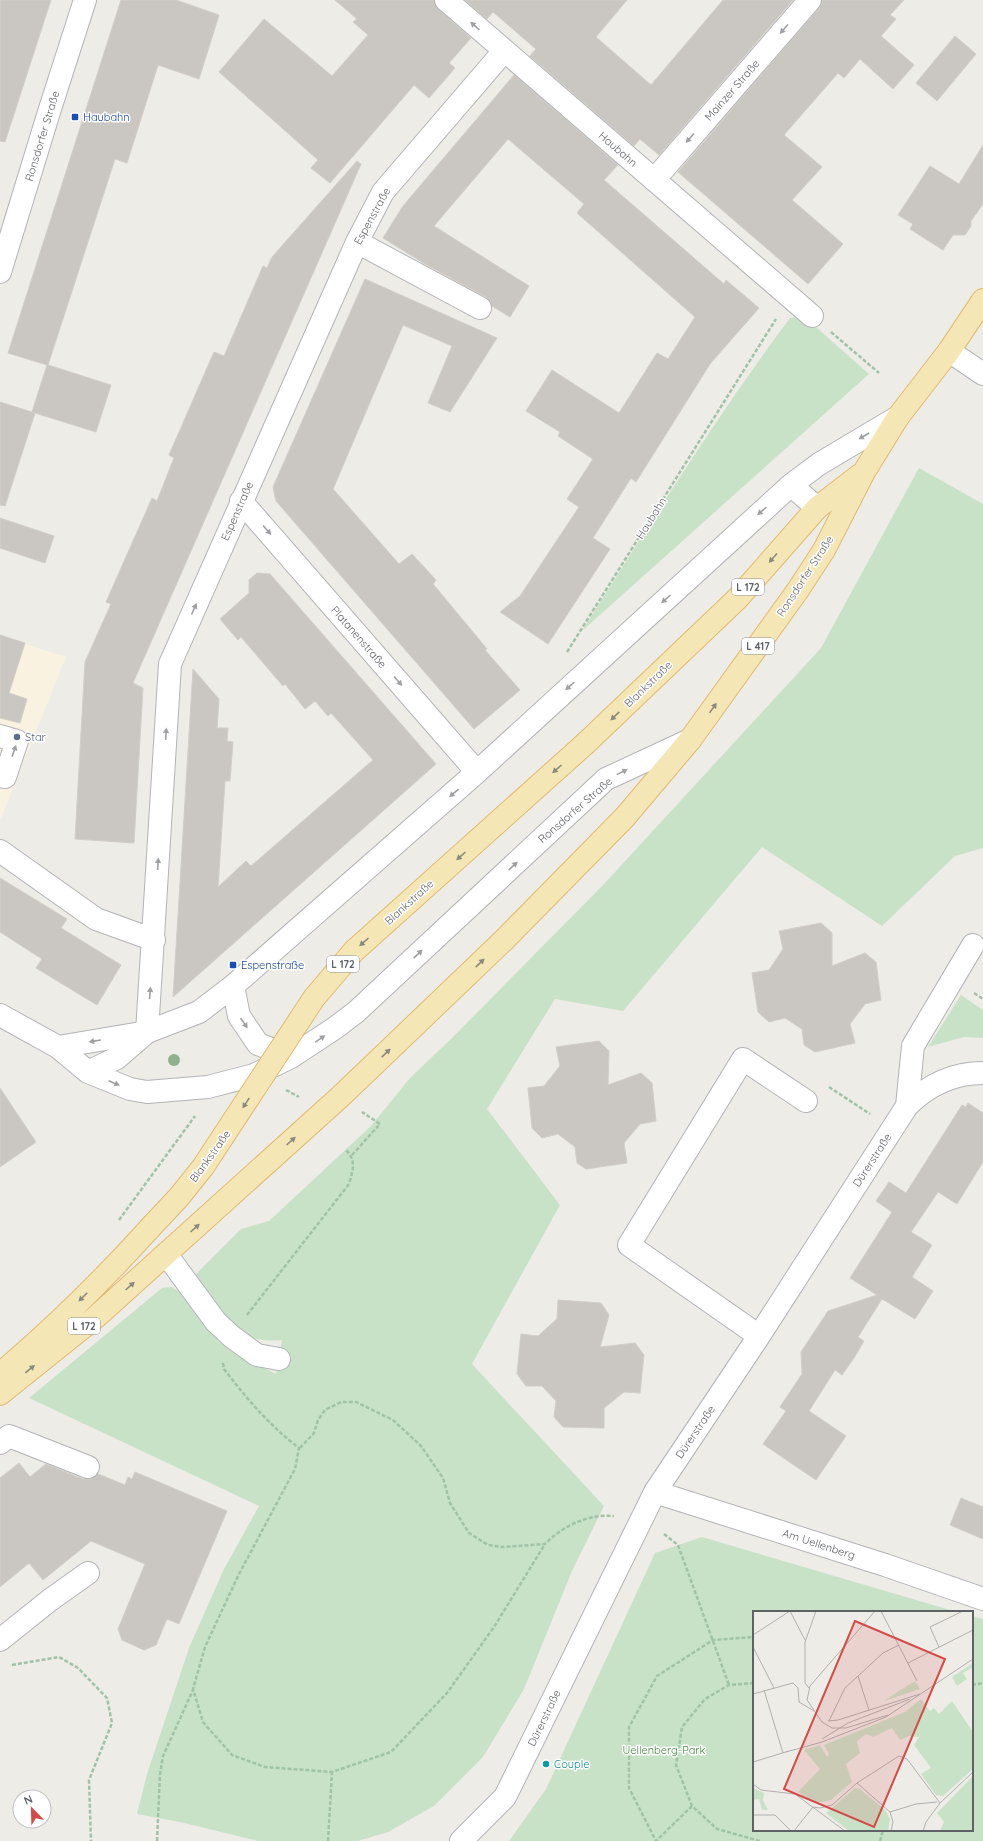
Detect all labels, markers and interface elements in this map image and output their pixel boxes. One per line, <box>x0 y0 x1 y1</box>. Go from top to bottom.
one-way arrow <box>470 21 481 30</box>
one-way arrow <box>780 24 789 35</box>
street label: Mainzer Straße <box>702 56 762 124</box>
street label: Ronsdorfer Straße <box>22 89 62 183</box>
place label: Haubahn <box>83 110 130 124</box>
marker: Haubahn <box>70 112 80 122</box>
street label: Haubahn <box>596 128 640 170</box>
one-way arrow <box>686 134 695 143</box>
street label: Espenstraße <box>351 185 393 247</box>
one-way arrow <box>858 433 870 440</box>
street label: Espenstraße <box>218 479 256 543</box>
street label: Haubahn <box>633 494 669 542</box>
one-way arrow <box>757 507 767 516</box>
one-way arrow <box>262 525 271 536</box>
street label: Ronsdorfer Straße <box>774 533 836 619</box>
one-way arrow <box>768 553 777 564</box>
road number: L 172 <box>732 579 764 595</box>
one-way arrow <box>661 594 671 604</box>
one-way arrow <box>191 603 197 614</box>
street label: Platanenstraße <box>328 603 390 671</box>
road number: L 417 <box>742 638 774 654</box>
street label: Blankstraße <box>621 658 675 710</box>
one-way arrow <box>393 676 402 687</box>
one-way arrow <box>565 682 575 691</box>
one-way arrow <box>709 703 717 714</box>
one-way arrow <box>610 711 620 720</box>
one-way arrow <box>162 728 169 740</box>
place label: Star <box>25 730 47 744</box>
marker: Star <box>12 732 22 742</box>
one-way arrow <box>11 744 17 756</box>
one-way arrow <box>552 764 563 773</box>
one-way arrow <box>616 769 627 775</box>
street label: Ronsdorfer Straße <box>535 774 615 846</box>
one-way arrow <box>448 789 459 798</box>
one-way arrow <box>455 851 466 860</box>
one-way arrow <box>155 858 162 870</box>
one-way arrow <box>508 861 518 870</box>
street label: Blankstraße <box>382 876 436 928</box>
one-way arrow <box>359 938 369 947</box>
one-way arrow <box>413 949 423 959</box>
road number: L 172 <box>327 956 359 972</box>
place label: Espenstraße <box>241 958 304 972</box>
one-way arrow <box>475 958 485 967</box>
marker: Espenstraße <box>228 960 238 970</box>
one-way arrow <box>146 987 153 999</box>
one-way arrow <box>240 1017 247 1029</box>
one-way arrow <box>315 1035 325 1043</box>
one-way arrow <box>89 1038 101 1044</box>
one-way arrow <box>381 1048 391 1057</box>
one-way arrow <box>108 1080 120 1086</box>
one-way arrow <box>242 1098 250 1108</box>
street label: Blankstraße <box>186 1127 234 1185</box>
street label: Dürerstraße <box>849 1131 895 1189</box>
one-way arrow <box>286 1136 296 1146</box>
one-way arrow <box>190 1224 199 1233</box>
one-way arrow <box>125 1281 135 1291</box>
one-way arrow <box>78 1292 88 1302</box>
road number: L 172 <box>68 1318 100 1334</box>
one-way arrow <box>25 1365 36 1374</box>
street label: Dürerstraße <box>672 1403 718 1461</box>
street label: Am Uellenberg <box>781 1526 857 1562</box>
inset map <box>753 1611 973 1831</box>
street label: Dürerstraße <box>524 1687 564 1749</box>
park label: Uellenberg-Park <box>623 1743 706 1757</box>
place label: Couple <box>554 1757 589 1771</box>
marker: Couple <box>541 1759 551 1769</box>
north arrow <box>12 1789 52 1829</box>
text: N <box>22 1792 35 1808</box>

